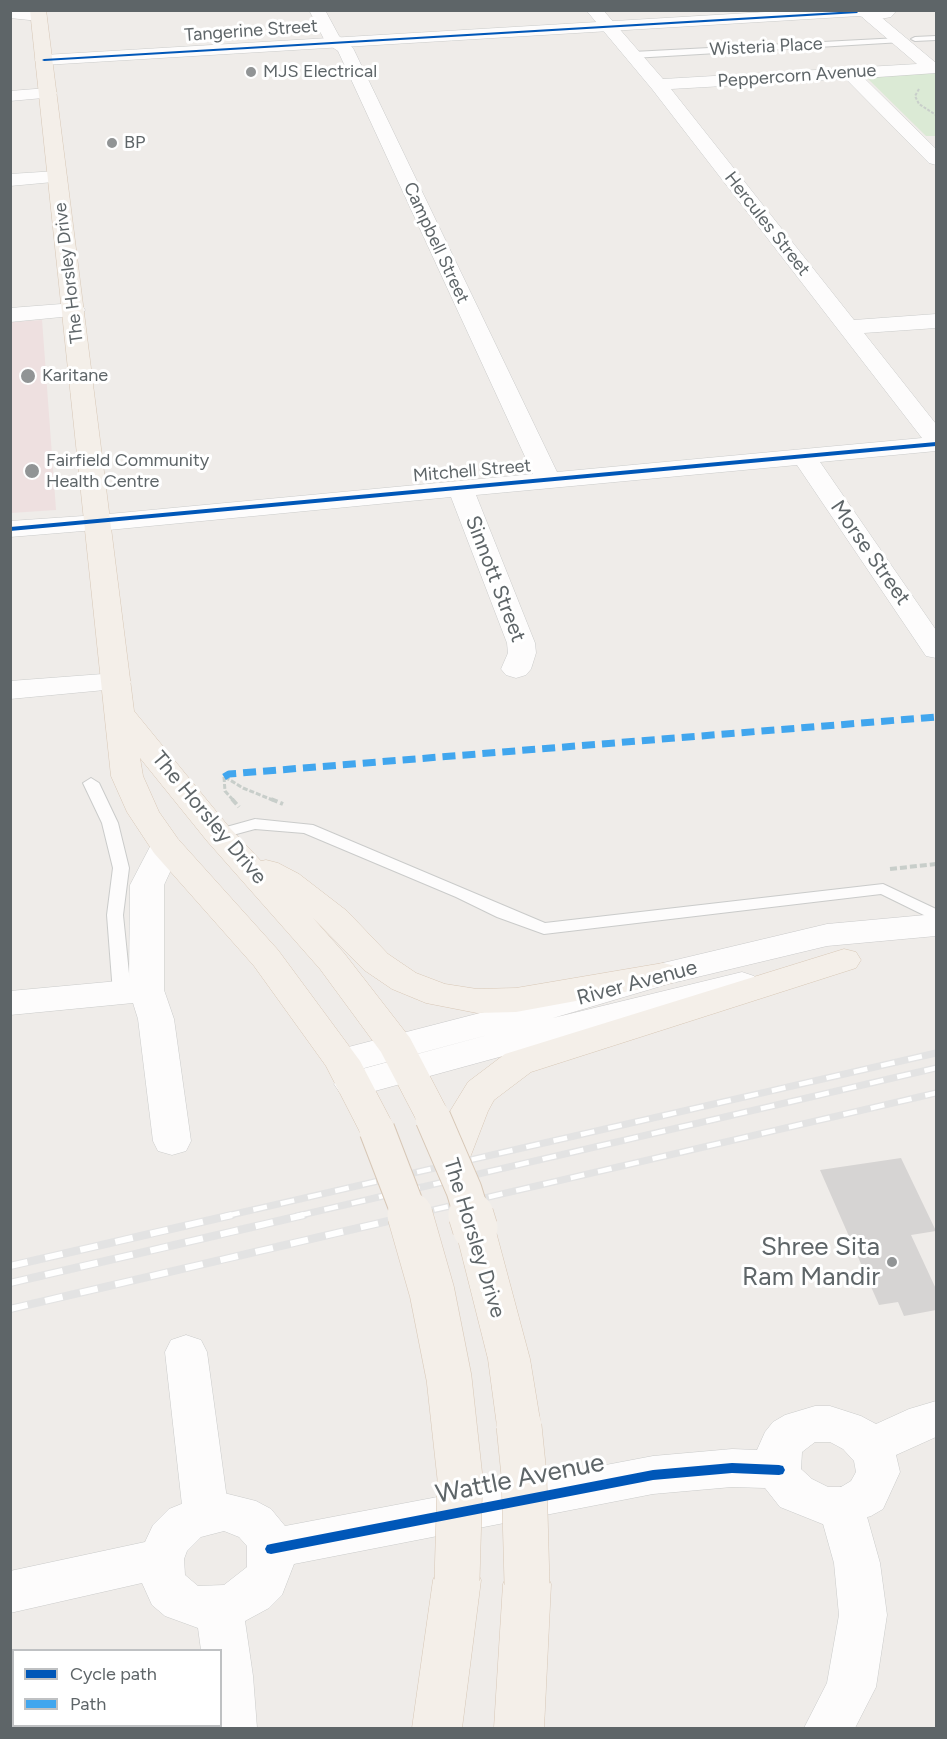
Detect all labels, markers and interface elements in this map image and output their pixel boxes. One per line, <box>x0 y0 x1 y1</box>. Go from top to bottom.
street label: Tangerine Street <box>184 16 318 46</box>
street label: Wisteria Place <box>709 33 823 61</box>
street label: Peppercorn Avenue <box>717 60 877 92</box>
place label: MJS Electrical <box>263 61 377 83</box>
marker: MJS Electrical <box>244 65 258 79</box>
place label: BP <box>124 132 145 154</box>
marker: BP <box>105 136 119 150</box>
street label: Hercules Street <box>720 168 814 280</box>
street label: Campbell Street <box>398 179 474 307</box>
street label: The Horsley Drive <box>50 201 88 345</box>
place label: Karitane <box>42 365 108 387</box>
marker: Karitane <box>19 367 37 385</box>
place label: Fairfield Community Health Centre <box>46 450 209 492</box>
street label: Mitchell Street <box>412 455 532 487</box>
marker: Fairfield Community Health Centre <box>23 462 41 480</box>
street label: Morse Street <box>825 496 915 610</box>
street label: Sinnott Street <box>459 512 531 646</box>
street label: The Horsley Drive <box>146 747 272 889</box>
street label: River Avenue <box>574 955 700 1011</box>
street label: The Horsley Drive <box>438 1155 510 1321</box>
place label: Shree Sita Ram Mandir <box>742 1231 880 1292</box>
marker: Shree Sita Ram Mandir <box>885 1255 899 1269</box>
street label: Wattle Avenue <box>433 1447 607 1511</box>
legend <box>12 1649 222 1727</box>
text: Cycle path <box>70 1663 157 1685</box>
text: Path <box>70 1693 106 1715</box>

